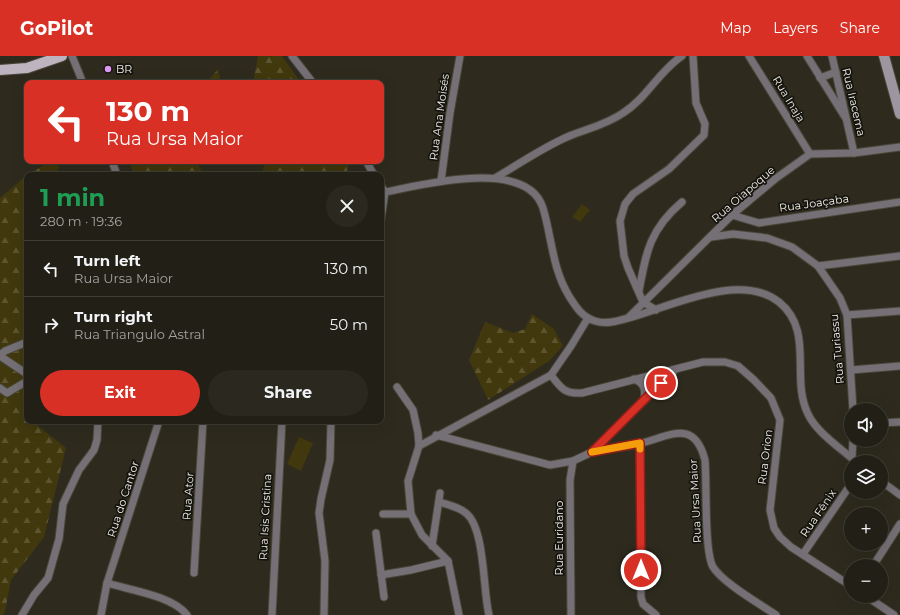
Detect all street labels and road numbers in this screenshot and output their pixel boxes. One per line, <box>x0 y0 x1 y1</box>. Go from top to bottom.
street label: Rua Iracema <box>839 67 869 137</box>
street label: Rua Ana Moisés <box>426 72 452 161</box>
street label: Rua Inaja <box>770 73 808 125</box>
street label: Rua Oiapoque <box>709 162 778 225</box>
street label: Rua Joaçaba <box>778 191 850 215</box>
street label: Rua Turiassu <box>827 313 847 385</box>
street label: Rua Orion <box>755 429 775 485</box>
street label: Rua do Cantor <box>104 459 142 539</box>
street label: Rua Ursa Maior <box>686 459 704 543</box>
street label: Rua Ator <box>179 472 197 520</box>
street label: Rua Isis Cristina <box>256 473 274 561</box>
street label: Rua Fênix <box>797 486 839 539</box>
street label: Rua Euridano <box>552 500 566 575</box>

